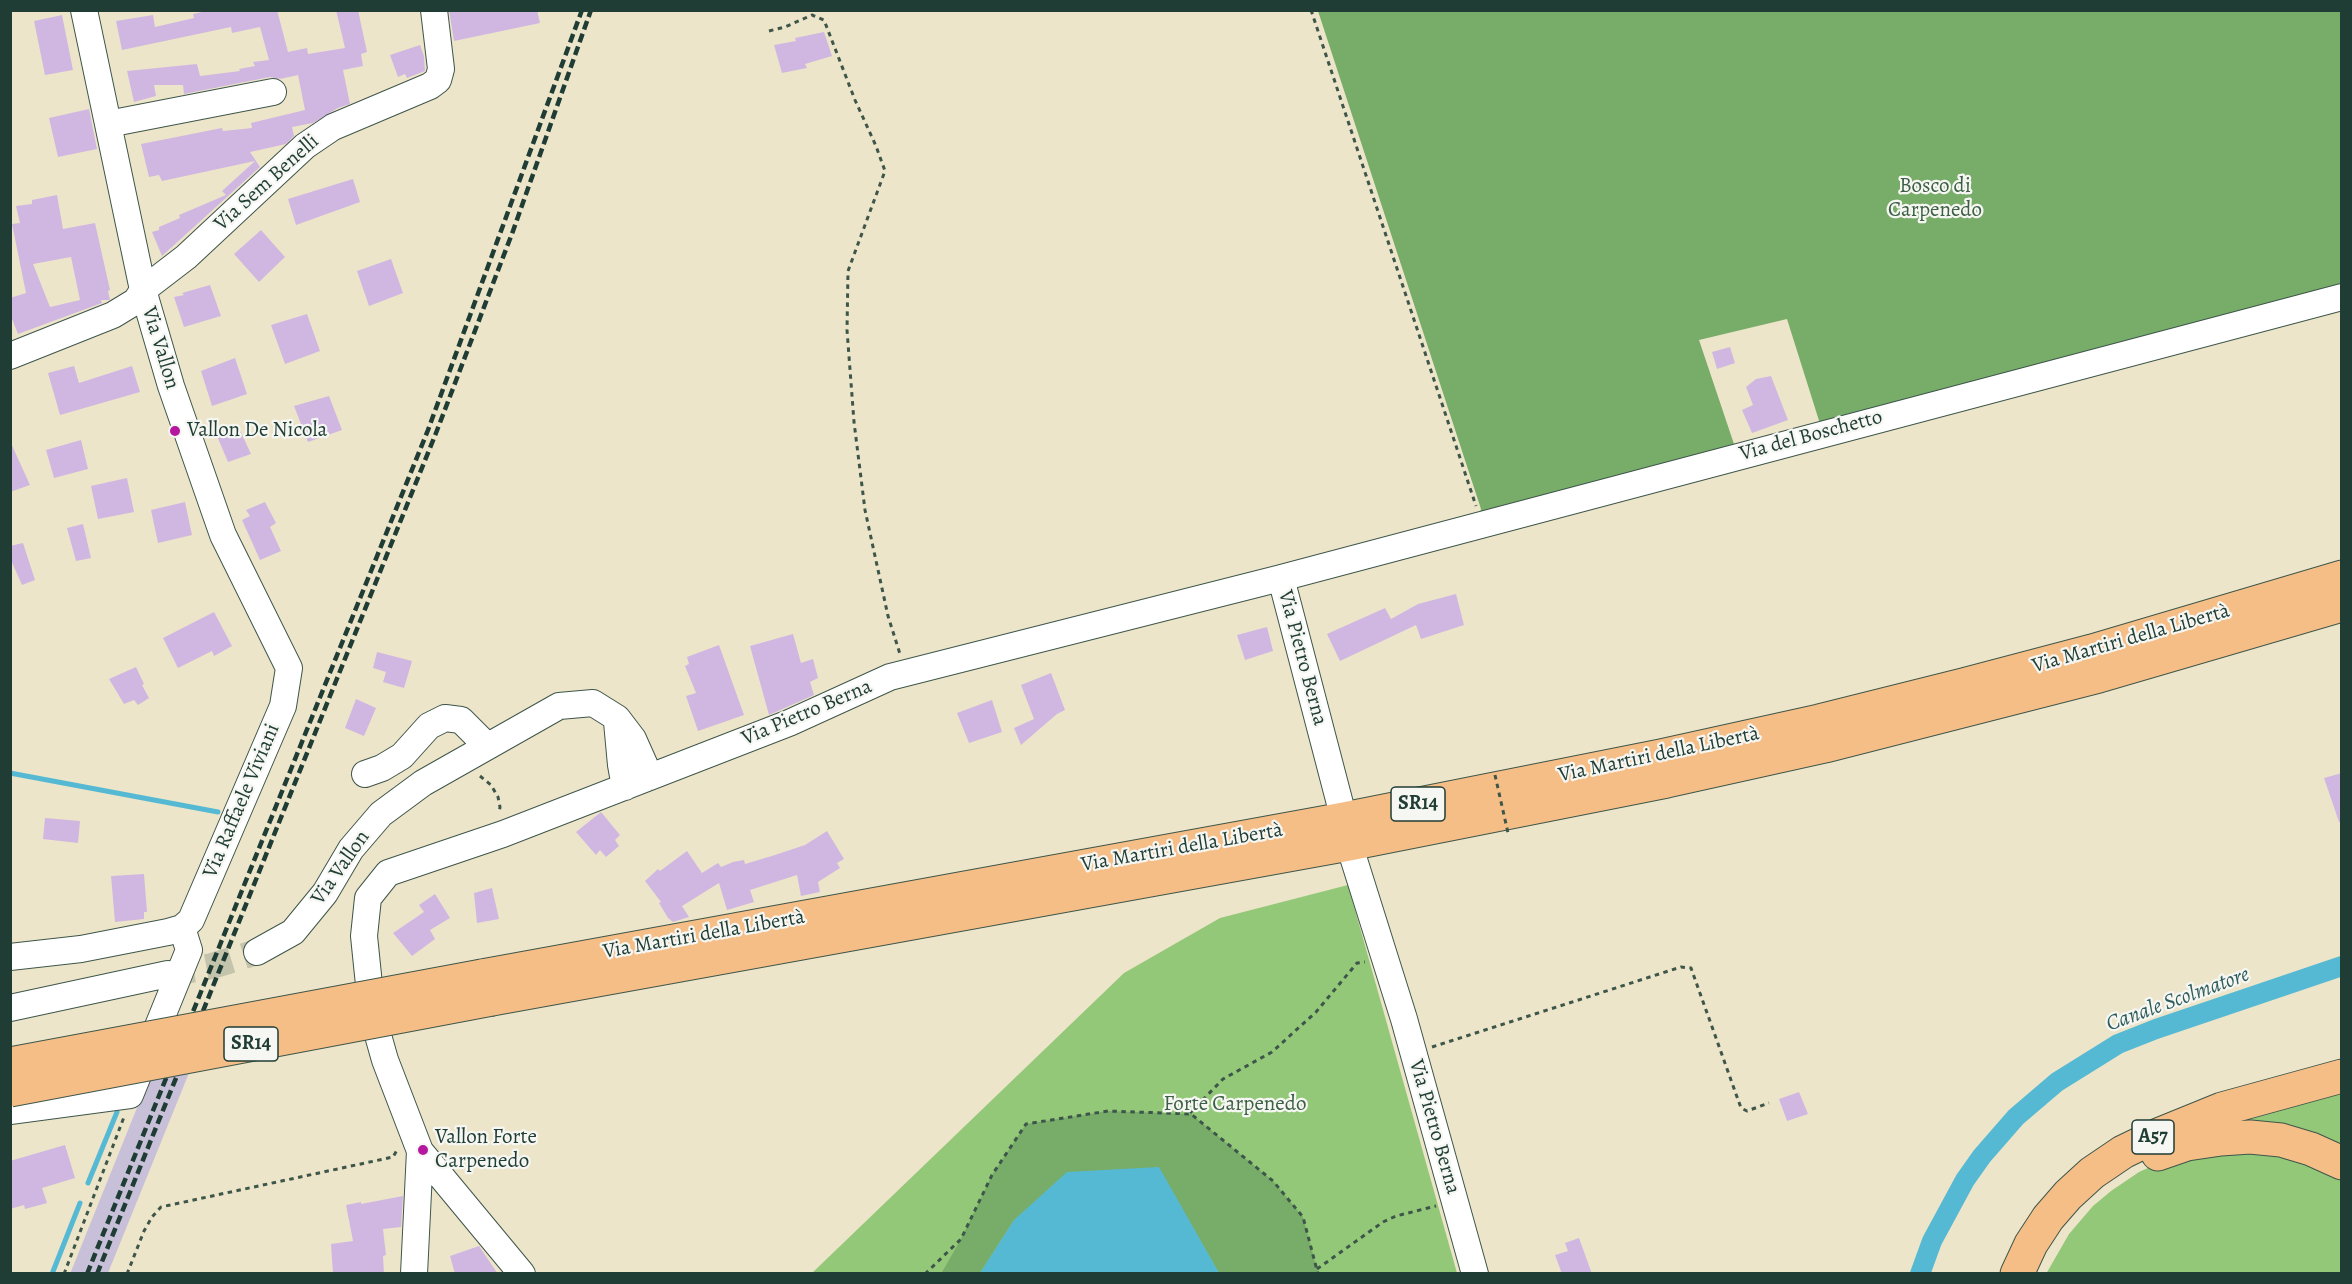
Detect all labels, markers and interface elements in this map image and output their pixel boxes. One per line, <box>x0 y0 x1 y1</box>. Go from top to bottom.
street label: Via Sem Benelli <box>209 129 325 237</box>
park label: Bosco di Carpenedo <box>1888 174 1982 224</box>
street label: Via Vallon <box>136 304 184 392</box>
street label: Via del Boschetto <box>1737 405 1885 467</box>
place label: Vallon De Nicola <box>187 418 327 444</box>
marker: Vallon De Nicola <box>168 424 182 438</box>
street label: Via Pietro Berna <box>1272 588 1332 728</box>
street label: Via Martiri della Libertà <box>2029 599 2233 679</box>
street label: Via Pietro Berna <box>738 674 876 752</box>
street label: Via Raffaele Viviani <box>198 720 286 882</box>
street label: Via Martiri della Libertà <box>1556 721 1762 789</box>
road number: SR14 <box>1391 787 1445 821</box>
street label: Via Martiri della Libertà <box>1079 818 1285 878</box>
street label: Via Vallon <box>306 826 376 910</box>
street label: Via Martiri della Libertà <box>601 905 807 965</box>
water label: Canale Scolmatore <box>2103 962 2253 1038</box>
road number: SR14 <box>224 1027 278 1061</box>
street label: Via Pietro Berna <box>1403 1057 1465 1197</box>
park label: Forte Carpenedo <box>1164 1092 1306 1118</box>
road number: A57 <box>2132 1120 2174 1154</box>
place label: Vallon Forte Carpenedo <box>435 1125 537 1175</box>
marker: Vallon Forte Carpenedo <box>416 1143 430 1157</box>

